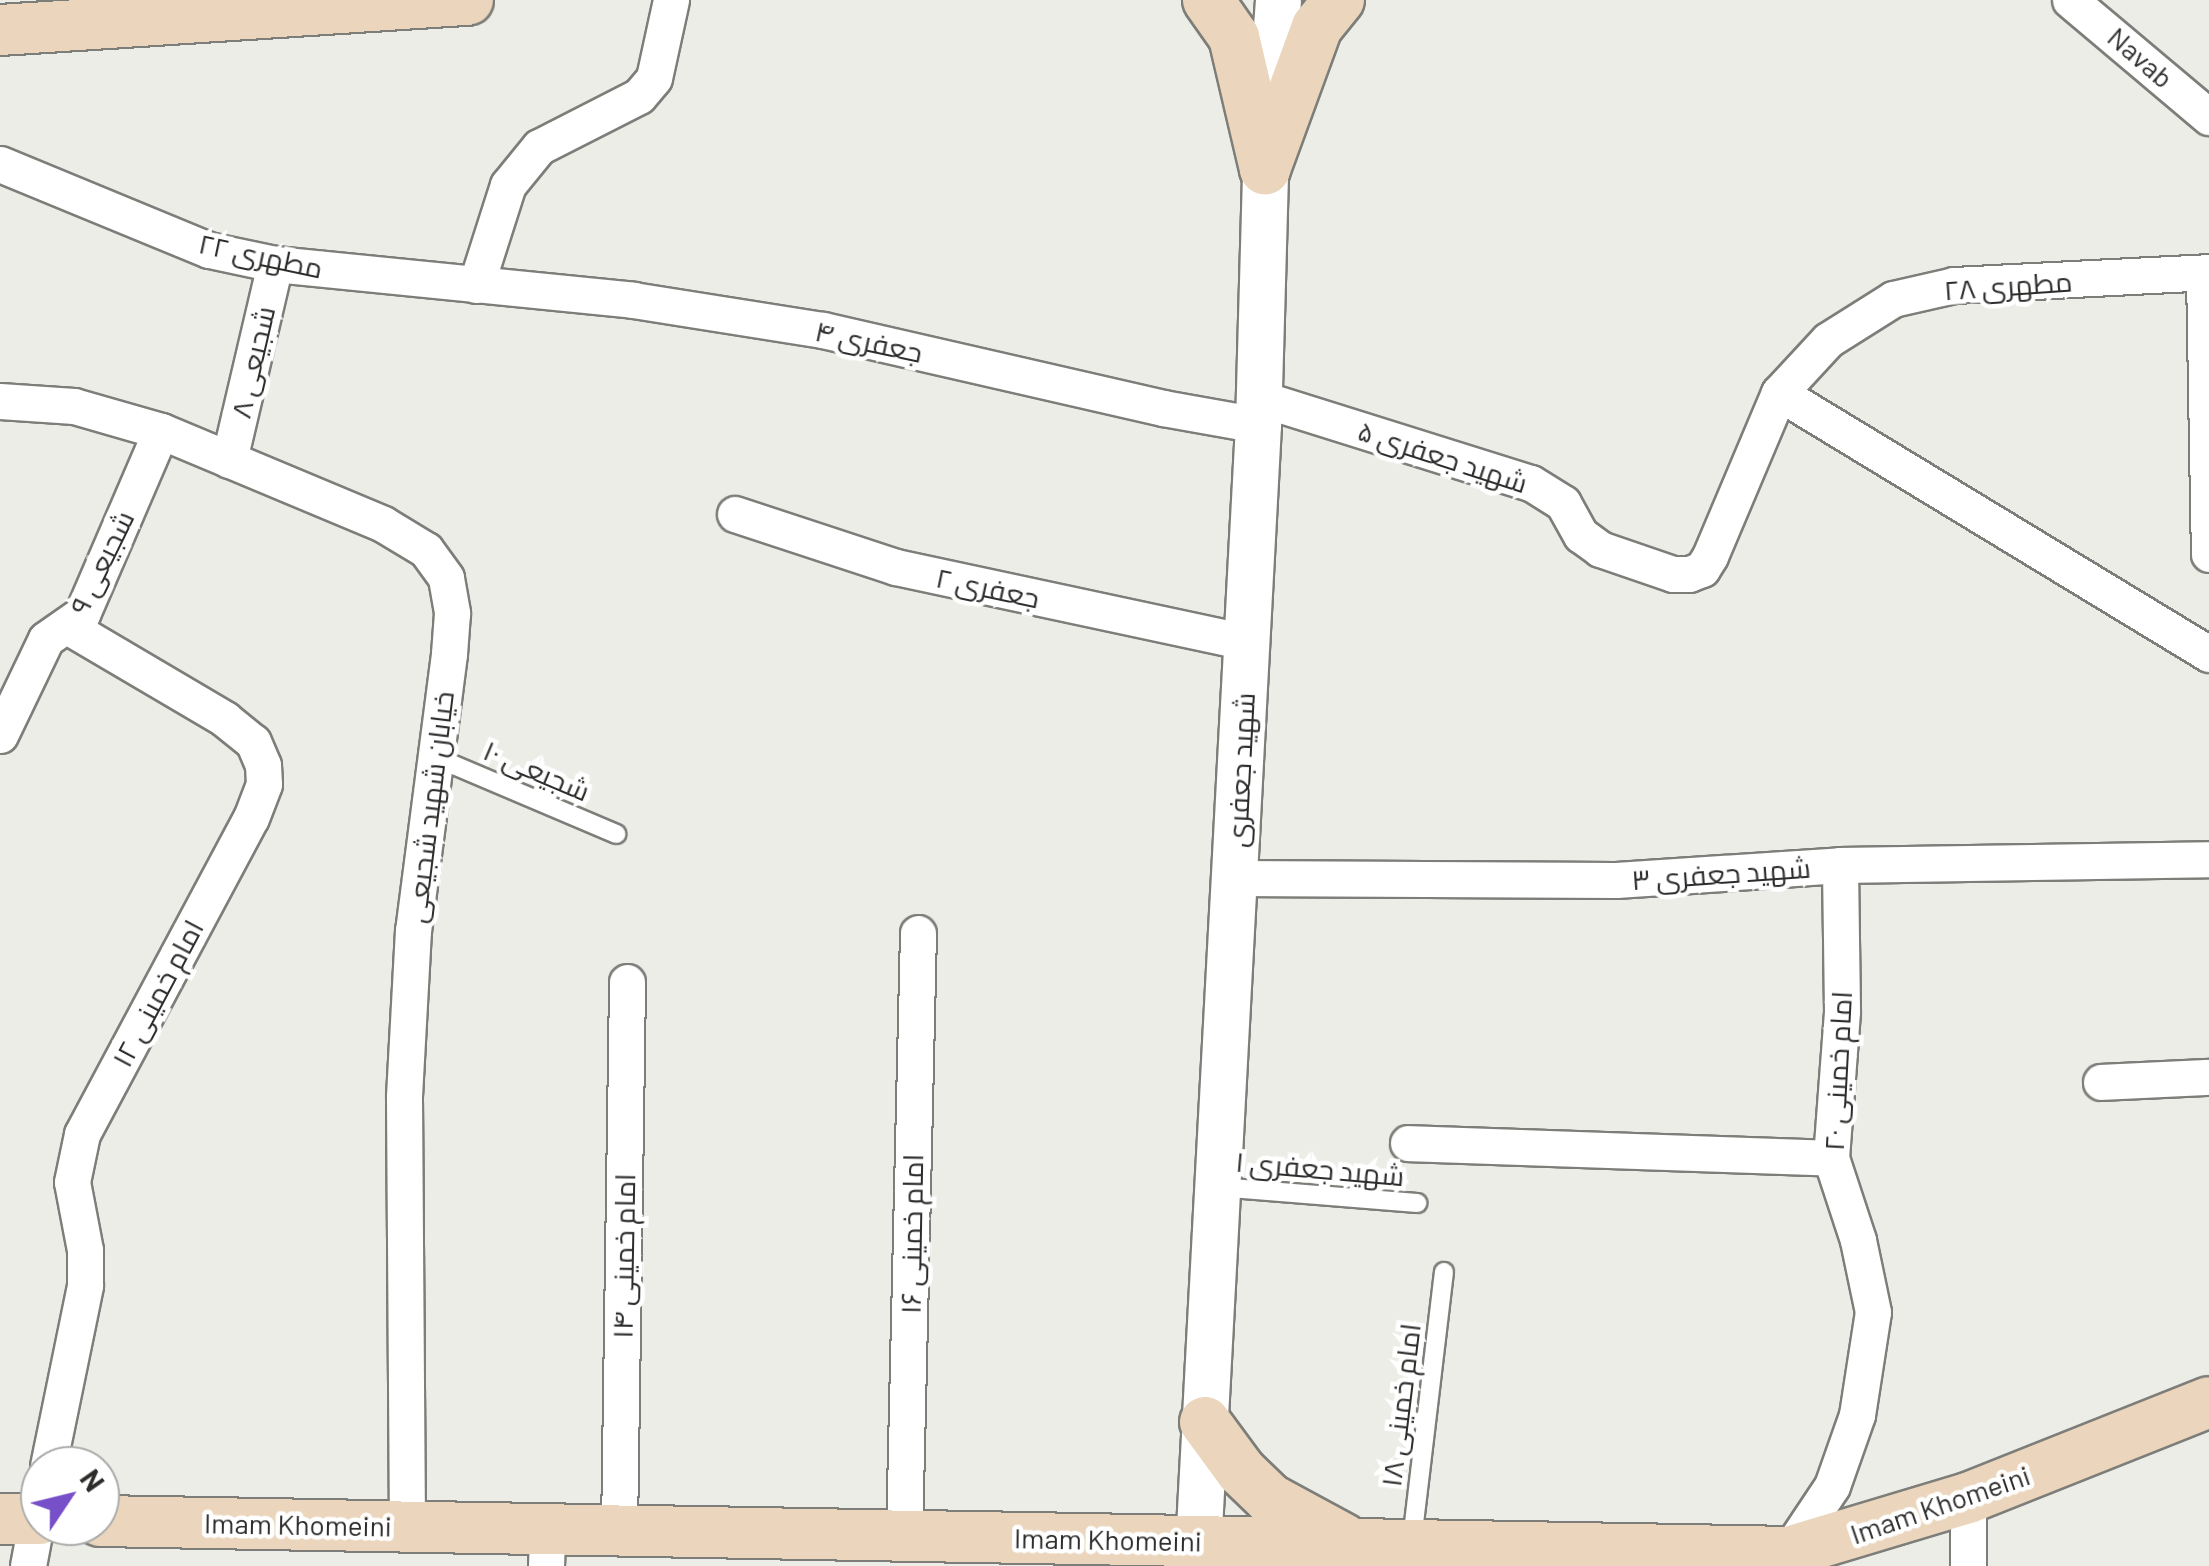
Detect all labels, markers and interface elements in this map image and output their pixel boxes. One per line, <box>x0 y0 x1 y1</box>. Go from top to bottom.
street label: Navab <box>2101 20 2181 94</box>
street label: مطهری ۲۲ <box>196 225 326 285</box>
street label: مطهری ۲۸ <box>1943 264 2073 306</box>
street label: شجیعی ۸ <box>223 303 281 421</box>
street label: جعفری ۴ <box>812 313 926 369</box>
street label: شهید جعفری ۵ <box>1354 413 1532 499</box>
street label: شجیعی ۹ <box>62 505 140 619</box>
street label: جعفری ۲ <box>933 560 1043 614</box>
street label: خیابان شهید شجیعی <box>398 689 460 925</box>
street label: شهید جعفری <box>1219 692 1261 848</box>
street label: شجیعی ۱۰ <box>479 733 595 807</box>
street label: شهید جعفری ۳ <box>1630 850 1812 896</box>
street label: امام خمینی ۱۲ <box>104 914 210 1072</box>
street label: امام خمینی ۲۰ <box>1816 990 1858 1152</box>
street label: شهید جعفری ۱ <box>1234 1144 1406 1192</box>
street label: امام خمینی ۱۶ <box>893 1154 929 1314</box>
street label: امام خمینی ۱۴ <box>605 1173 641 1339</box>
street label: امام خمینی ۱۸ <box>1373 1321 1427 1489</box>
north arrow <box>20 1446 120 1546</box>
street label: Imam Khomeini <box>1846 1458 2034 1550</box>
text: N <box>74 1463 112 1497</box>
street label: Imam Khomeini <box>204 1506 392 1542</box>
street label: Imam Khomeini <box>1014 1521 1202 1557</box>

